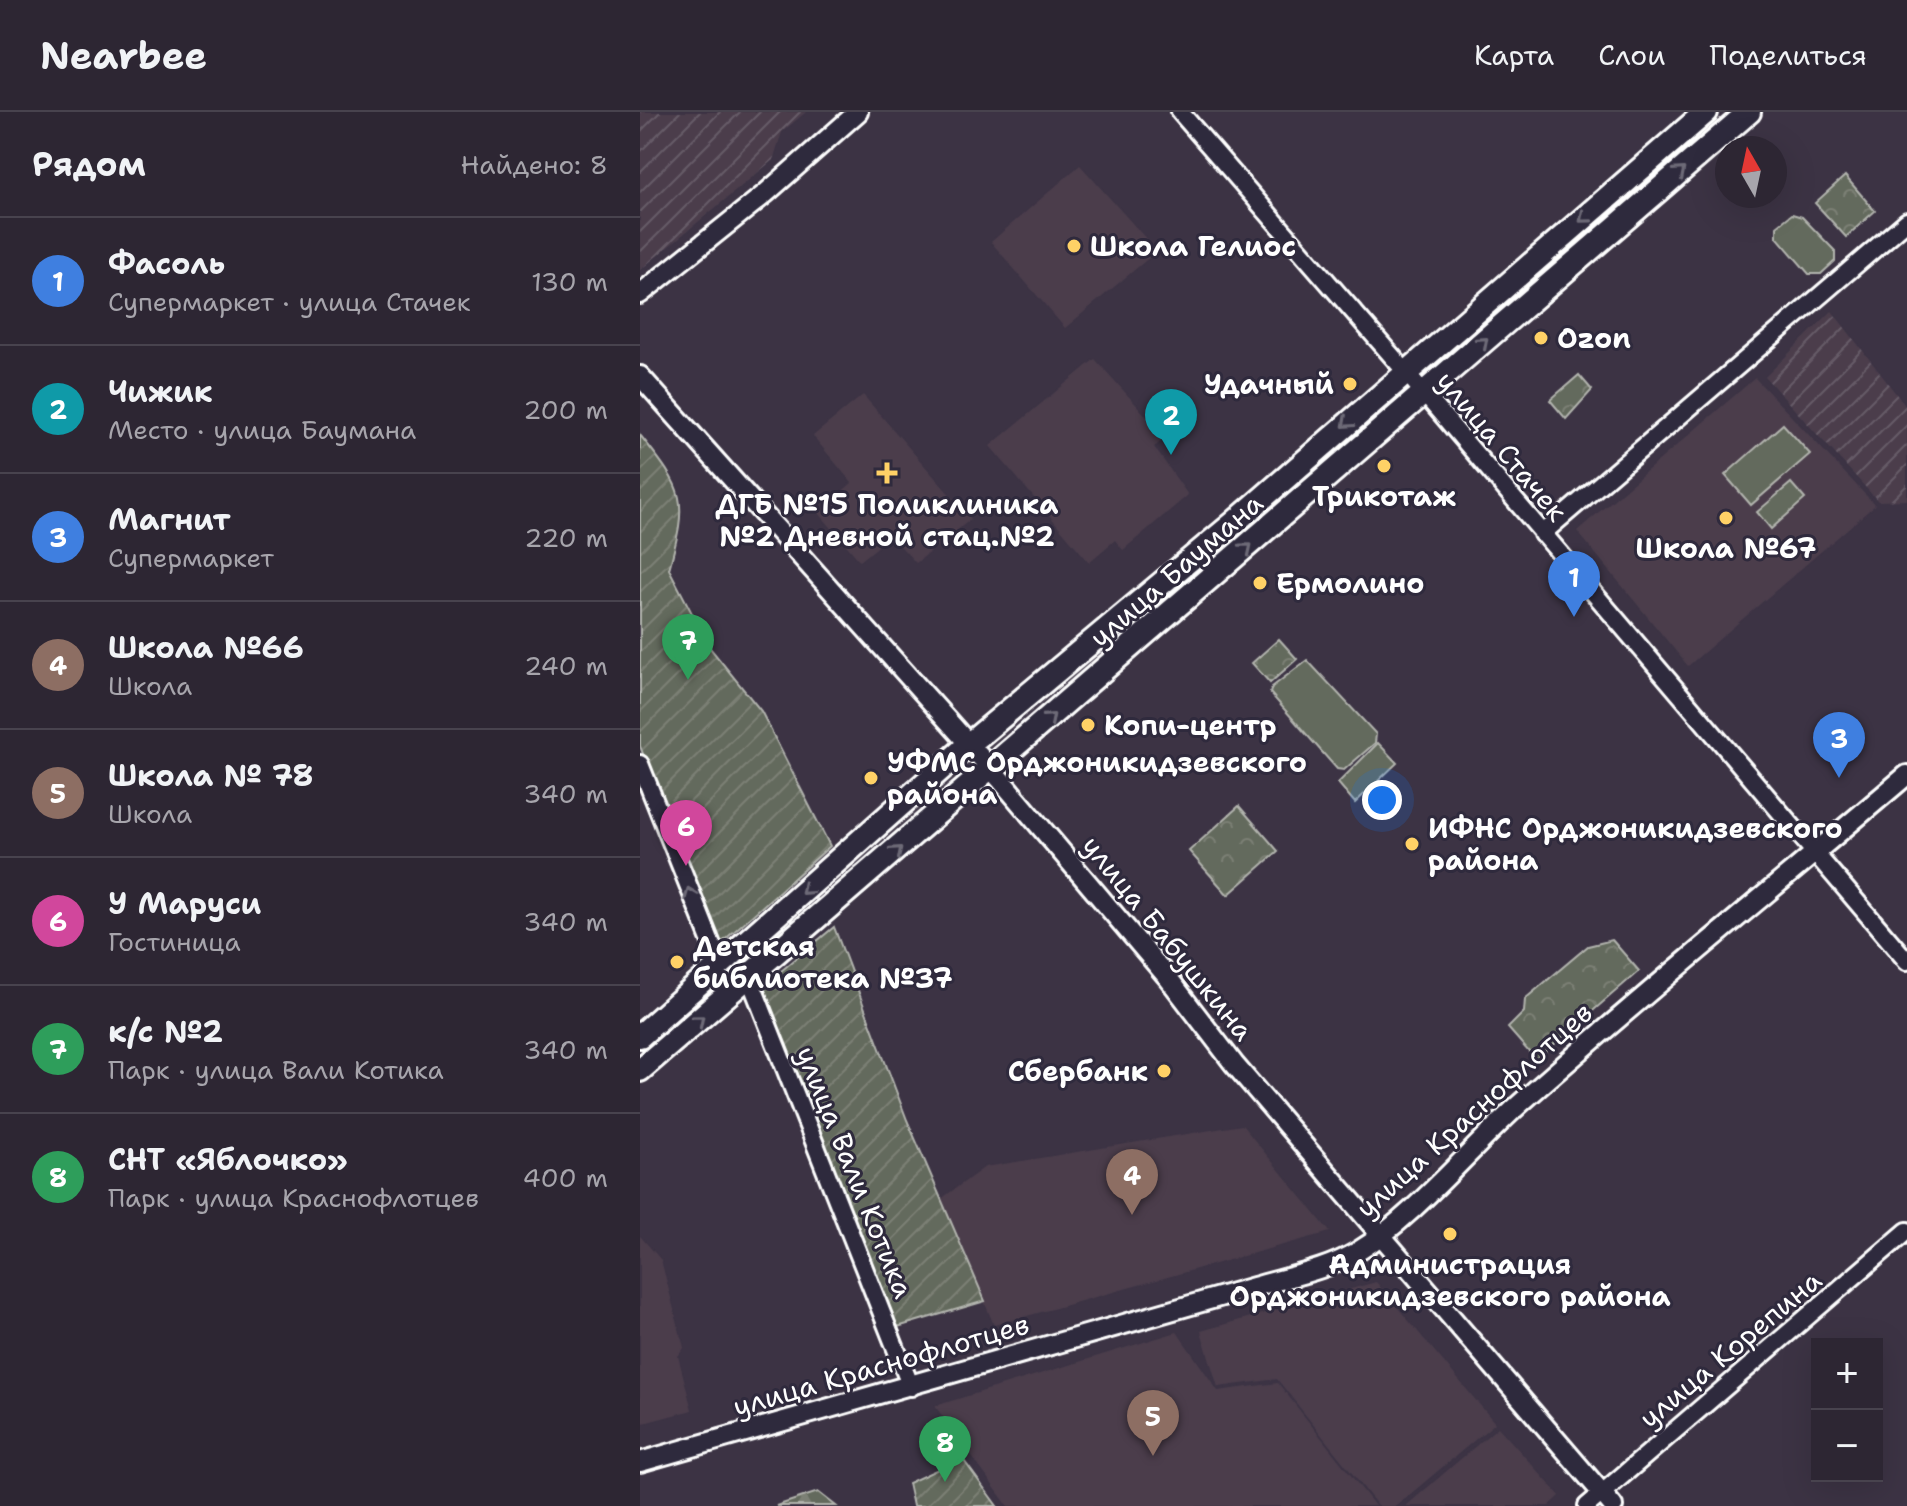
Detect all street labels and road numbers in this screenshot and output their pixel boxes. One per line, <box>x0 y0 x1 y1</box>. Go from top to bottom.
street label: улица Стачек <box>1428 363 1576 529</box>
street label: улица Баумана <box>1081 484 1271 656</box>
street label: улица Бабушкина <box>1074 828 1262 1048</box>
street label: улица Краснофлотцев <box>1348 993 1600 1227</box>
street label: улица Вали Котика <box>787 1041 923 1303</box>
street label: улица Корепина <box>1631 1261 1829 1437</box>
street label: улица Краснофлотцев <box>729 1305 1033 1425</box>

